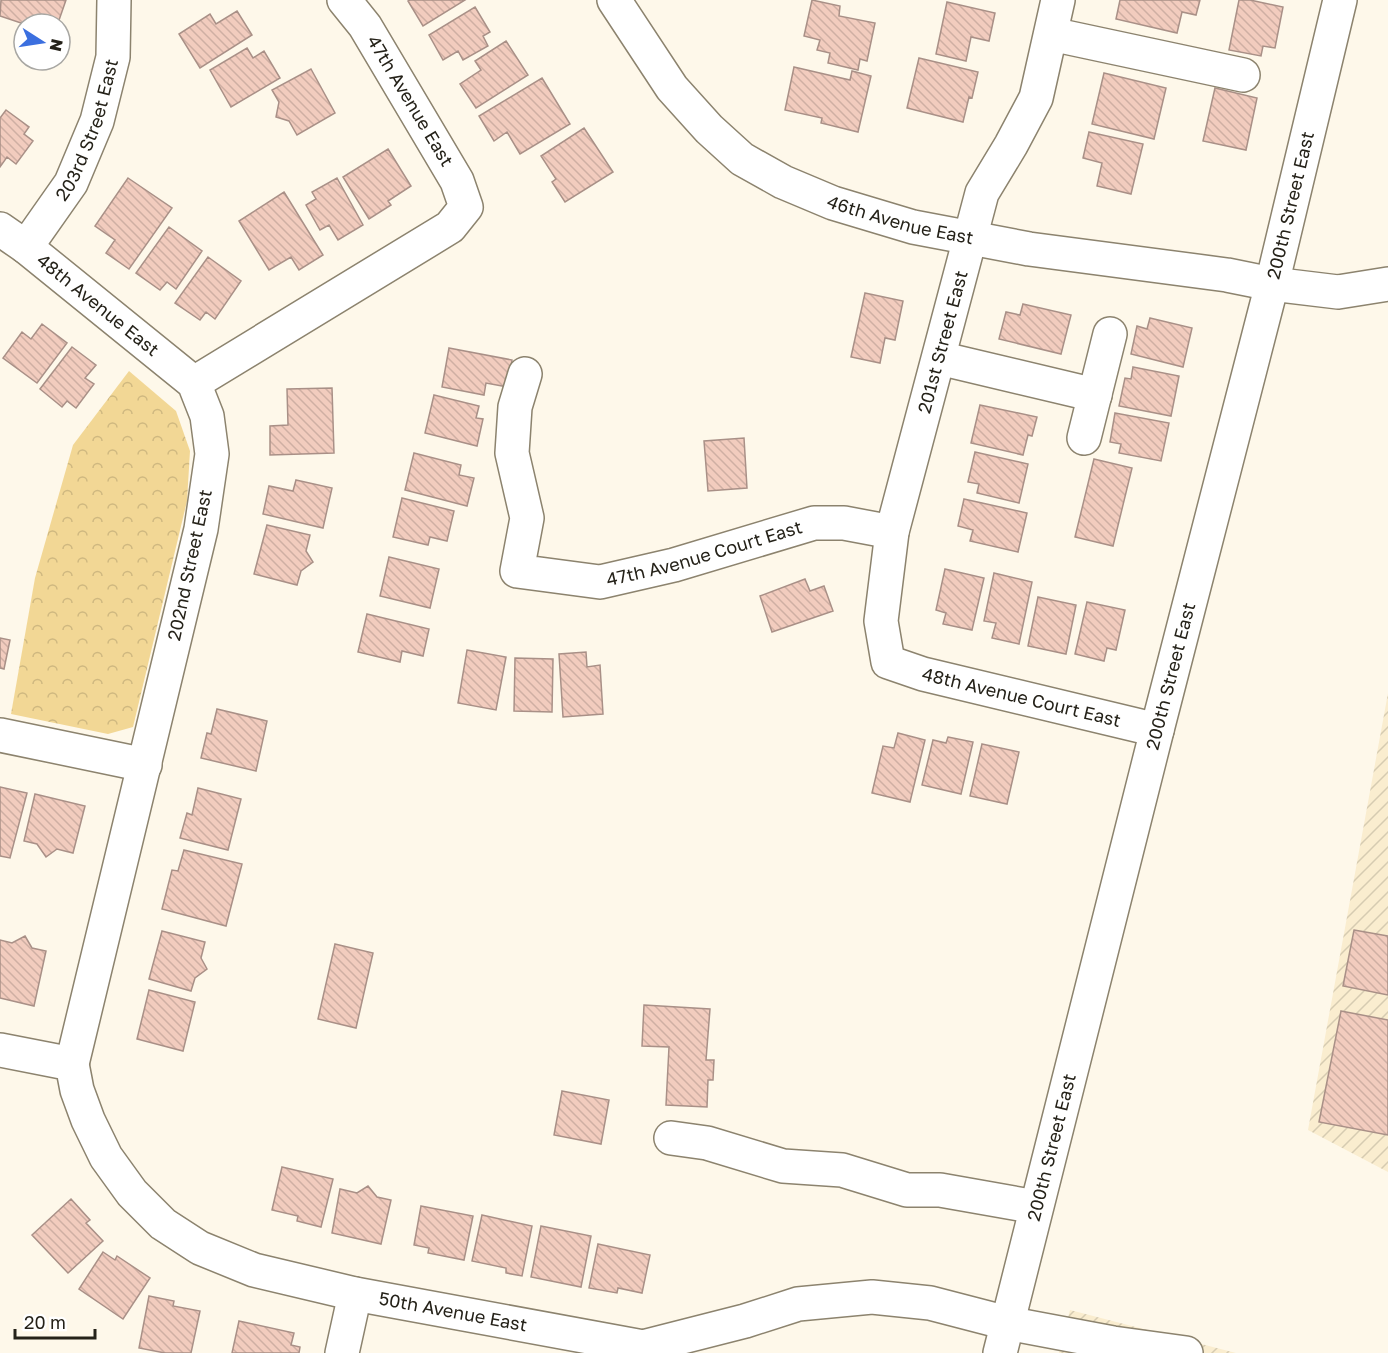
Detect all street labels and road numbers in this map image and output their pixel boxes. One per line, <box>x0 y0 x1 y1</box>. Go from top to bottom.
street label: 47th Avenue East <box>363 31 459 170</box>
street label: 203rd Street East <box>50 56 122 205</box>
street label: 200th Street East <box>1262 129 1318 281</box>
street label: 46th Avenue East <box>824 190 975 248</box>
street label: 48th Avenue East <box>33 248 164 360</box>
street label: 201st Street East <box>912 268 972 416</box>
street label: 202nd Street East <box>162 487 216 642</box>
street label: 47th Avenue Court East <box>604 515 804 590</box>
street label: 200th Street East <box>1140 600 1199 752</box>
street label: 48th Avenue Court East <box>920 662 1123 731</box>
street label: 200th Street East <box>1022 1071 1080 1223</box>
street label: 50th Avenue East <box>377 1287 529 1335</box>

